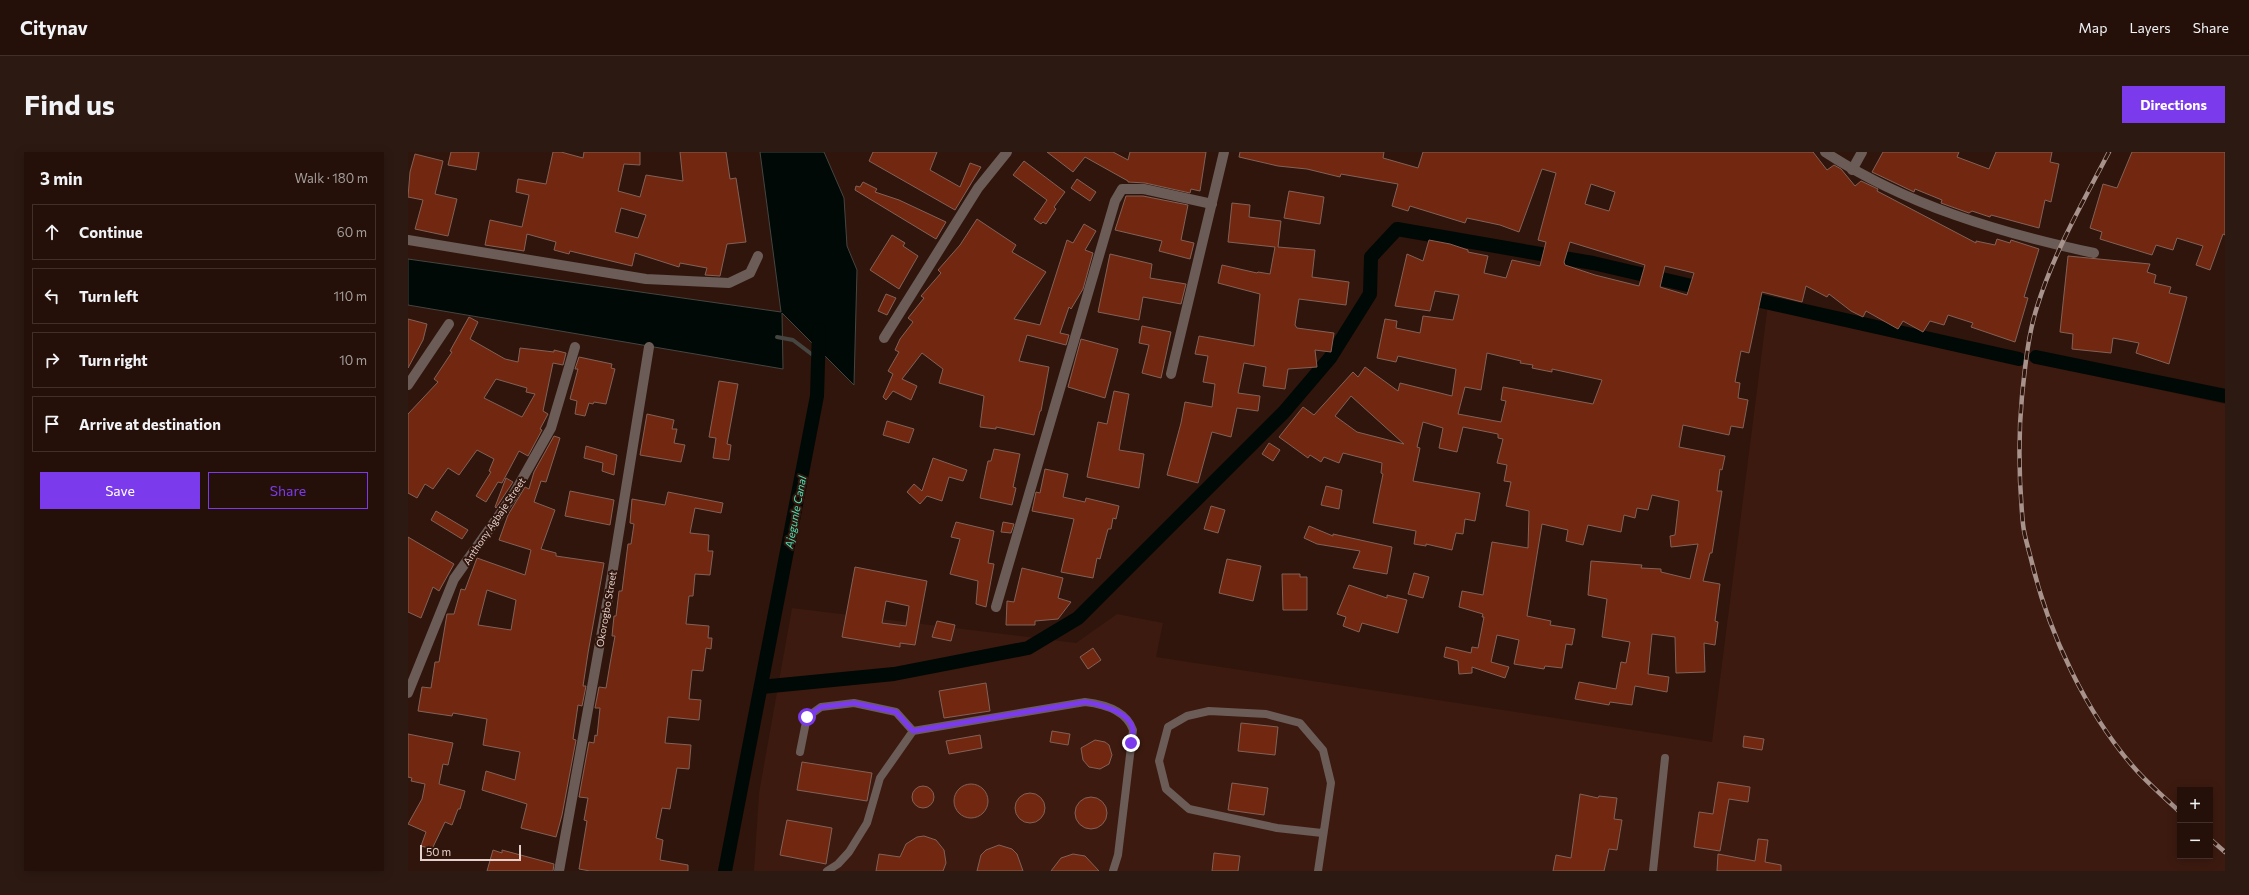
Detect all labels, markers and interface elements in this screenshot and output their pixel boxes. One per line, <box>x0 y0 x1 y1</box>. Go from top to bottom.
text: Citynav <box>20 16 88 39</box>
text: Map <box>2079 19 2107 36</box>
text: Layers <box>2129 19 2171 36</box>
text: Share <box>2193 19 2229 36</box>
button: Directions <box>2122 86 2225 123</box>
text: Find us <box>24 87 115 121</box>
text: 3 min <box>40 168 83 189</box>
text: Walk · 180 m <box>294 170 368 186</box>
icon: ahead <box>41 221 63 243</box>
text: Continue <box>79 223 143 241</box>
text: 60 m <box>337 224 367 240</box>
icon: left <box>41 285 63 307</box>
text: Turn left <box>79 287 138 305</box>
text: 110 m <box>334 288 367 304</box>
icon: right <box>41 349 63 371</box>
text: Turn right <box>79 351 148 369</box>
text: 10 m <box>339 352 367 368</box>
icon: arrive <box>41 413 63 435</box>
text: Arrive at destination <box>79 415 221 433</box>
button: Save <box>40 472 200 509</box>
button: Share <box>208 472 368 509</box>
street label: Anthony Agbaje Street <box>460 475 528 567</box>
water label: Ajegunle Canal <box>781 475 808 550</box>
street label: Okorogbo Street <box>593 570 619 648</box>
route start <box>798 708 816 726</box>
route end <box>1122 734 1140 752</box>
map controls <box>2177 787 2213 859</box>
button: + <box>2177 787 2213 823</box>
button: − <box>2177 823 2213 859</box>
scale bar <box>420 843 521 862</box>
text: 50 m <box>426 845 451 858</box>

